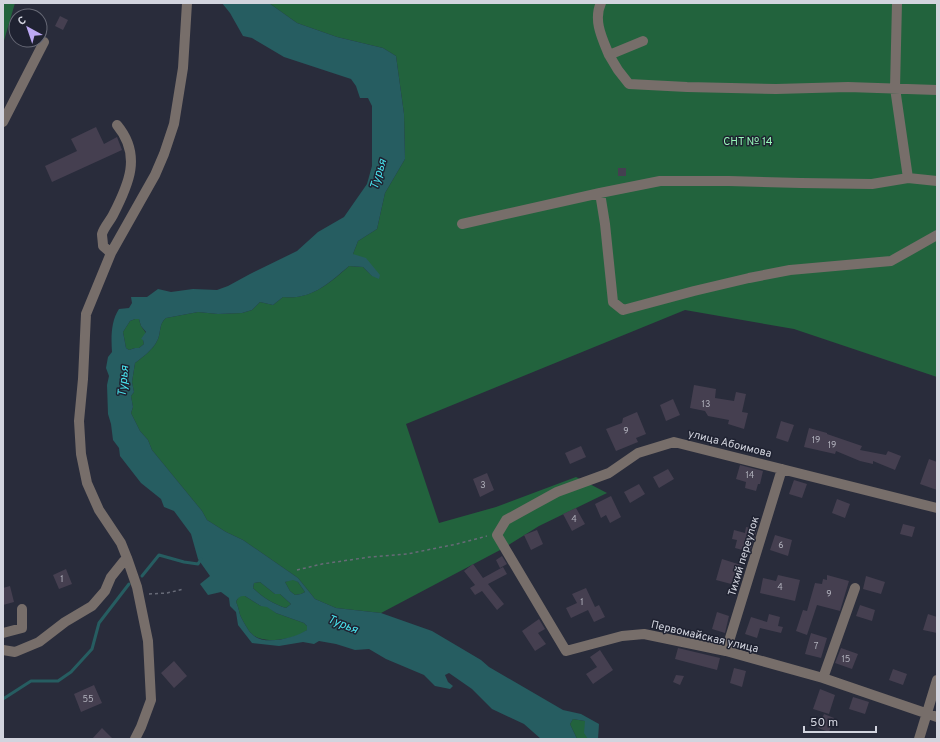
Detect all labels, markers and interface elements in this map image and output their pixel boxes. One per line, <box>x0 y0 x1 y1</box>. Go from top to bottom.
north arrow <box>8 8 48 48</box>
text: С <box>15 13 29 29</box>
park label: СНТ № 14 <box>723 135 773 149</box>
water label: Турья <box>367 156 391 192</box>
water label: Турья <box>115 364 133 397</box>
house number: 13 <box>702 399 710 410</box>
house number: 9 <box>623 426 629 437</box>
street label: улица Абоимова <box>686 427 773 461</box>
house number: 19 <box>812 435 820 446</box>
house number: 19 <box>828 440 836 451</box>
house number: 14 <box>746 470 755 481</box>
house number: 3 <box>480 480 486 491</box>
house number: 4 <box>571 514 577 525</box>
street label: Тихий переулок <box>725 515 763 598</box>
house number: 6 <box>778 540 784 551</box>
house number: 1 <box>60 574 64 585</box>
house number: 4 <box>777 582 783 593</box>
house number: 9 <box>826 589 832 600</box>
house number: 1 <box>580 597 584 608</box>
water label: Турья <box>325 612 361 639</box>
street label: Первомайская улица <box>650 618 760 656</box>
house number: 7 <box>814 641 819 652</box>
house number: 15 <box>842 654 850 665</box>
house number: 55 <box>82 694 94 705</box>
scale bar <box>804 708 876 734</box>
text: 50 m <box>810 715 838 731</box>

